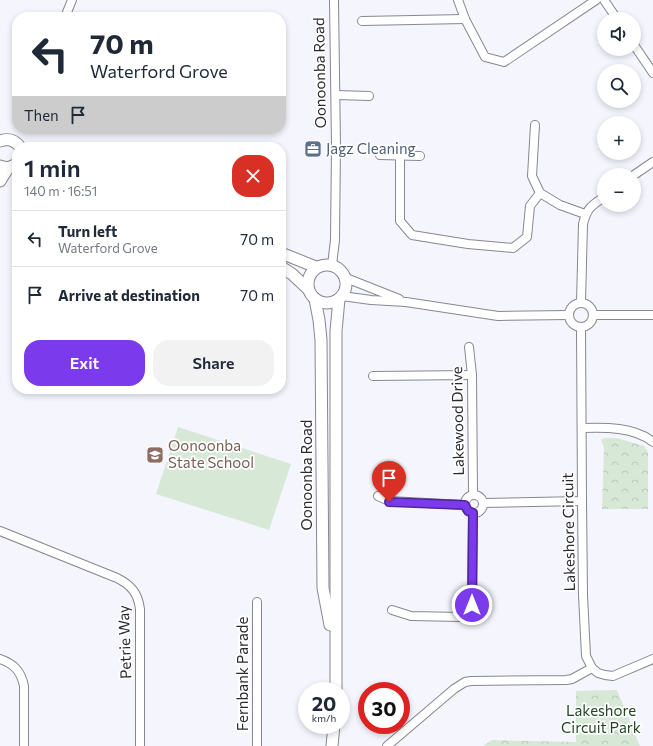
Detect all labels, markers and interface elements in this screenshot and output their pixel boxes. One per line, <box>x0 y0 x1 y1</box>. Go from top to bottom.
map controls <box>597 12 641 212</box>
button: sound <box>597 12 641 56</box>
street label: Oonoonba Road <box>309 17 329 129</box>
text: 70 m <box>90 26 154 60</box>
icon: left <box>24 28 76 80</box>
text: Waterford Grove <box>90 60 228 82</box>
button: search <box>597 64 641 108</box>
icon: arrive <box>67 104 89 126</box>
text: Then <box>24 106 59 124</box>
button: + <box>597 116 641 160</box>
office icon: Jagz Cleaning <box>303 139 323 159</box>
place label: Jagz Cleaning <box>326 139 416 157</box>
text: 1 min <box>24 153 81 182</box>
button: close <box>232 155 274 197</box>
button: − <box>597 168 641 212</box>
text: 140 m · 16:51 <box>24 183 97 199</box>
text: Turn left <box>58 222 117 240</box>
icon: left <box>24 228 46 250</box>
text: 70 m <box>240 230 274 248</box>
text: Waterford Grove <box>58 240 158 256</box>
icon: arrive <box>24 284 46 306</box>
text: Arrive at destination <box>58 286 200 304</box>
text: 70 m <box>240 286 274 304</box>
button: Exit <box>24 340 145 386</box>
button: Share <box>153 340 274 386</box>
street label: Lakewood Drive <box>447 366 467 476</box>
street label: Oonoonba Road <box>297 420 315 530</box>
place label: Oonoonba State School <box>168 436 254 471</box>
school or university icon: Oonoonba State School <box>145 445 165 465</box>
pin <box>372 461 406 502</box>
icon: arrive <box>378 467 400 489</box>
street label: Lakeshore Circuit <box>558 473 578 592</box>
position arrow <box>451 584 493 626</box>
street label: Petrie Way <box>114 605 134 679</box>
street label: Fernbank Parade <box>233 617 251 731</box>
speed limit sign: 30 <box>358 682 410 734</box>
text: 20 <box>312 691 336 715</box>
park label: Lakeshore Circuit Park <box>561 701 641 736</box>
text: km/h <box>312 712 336 724</box>

